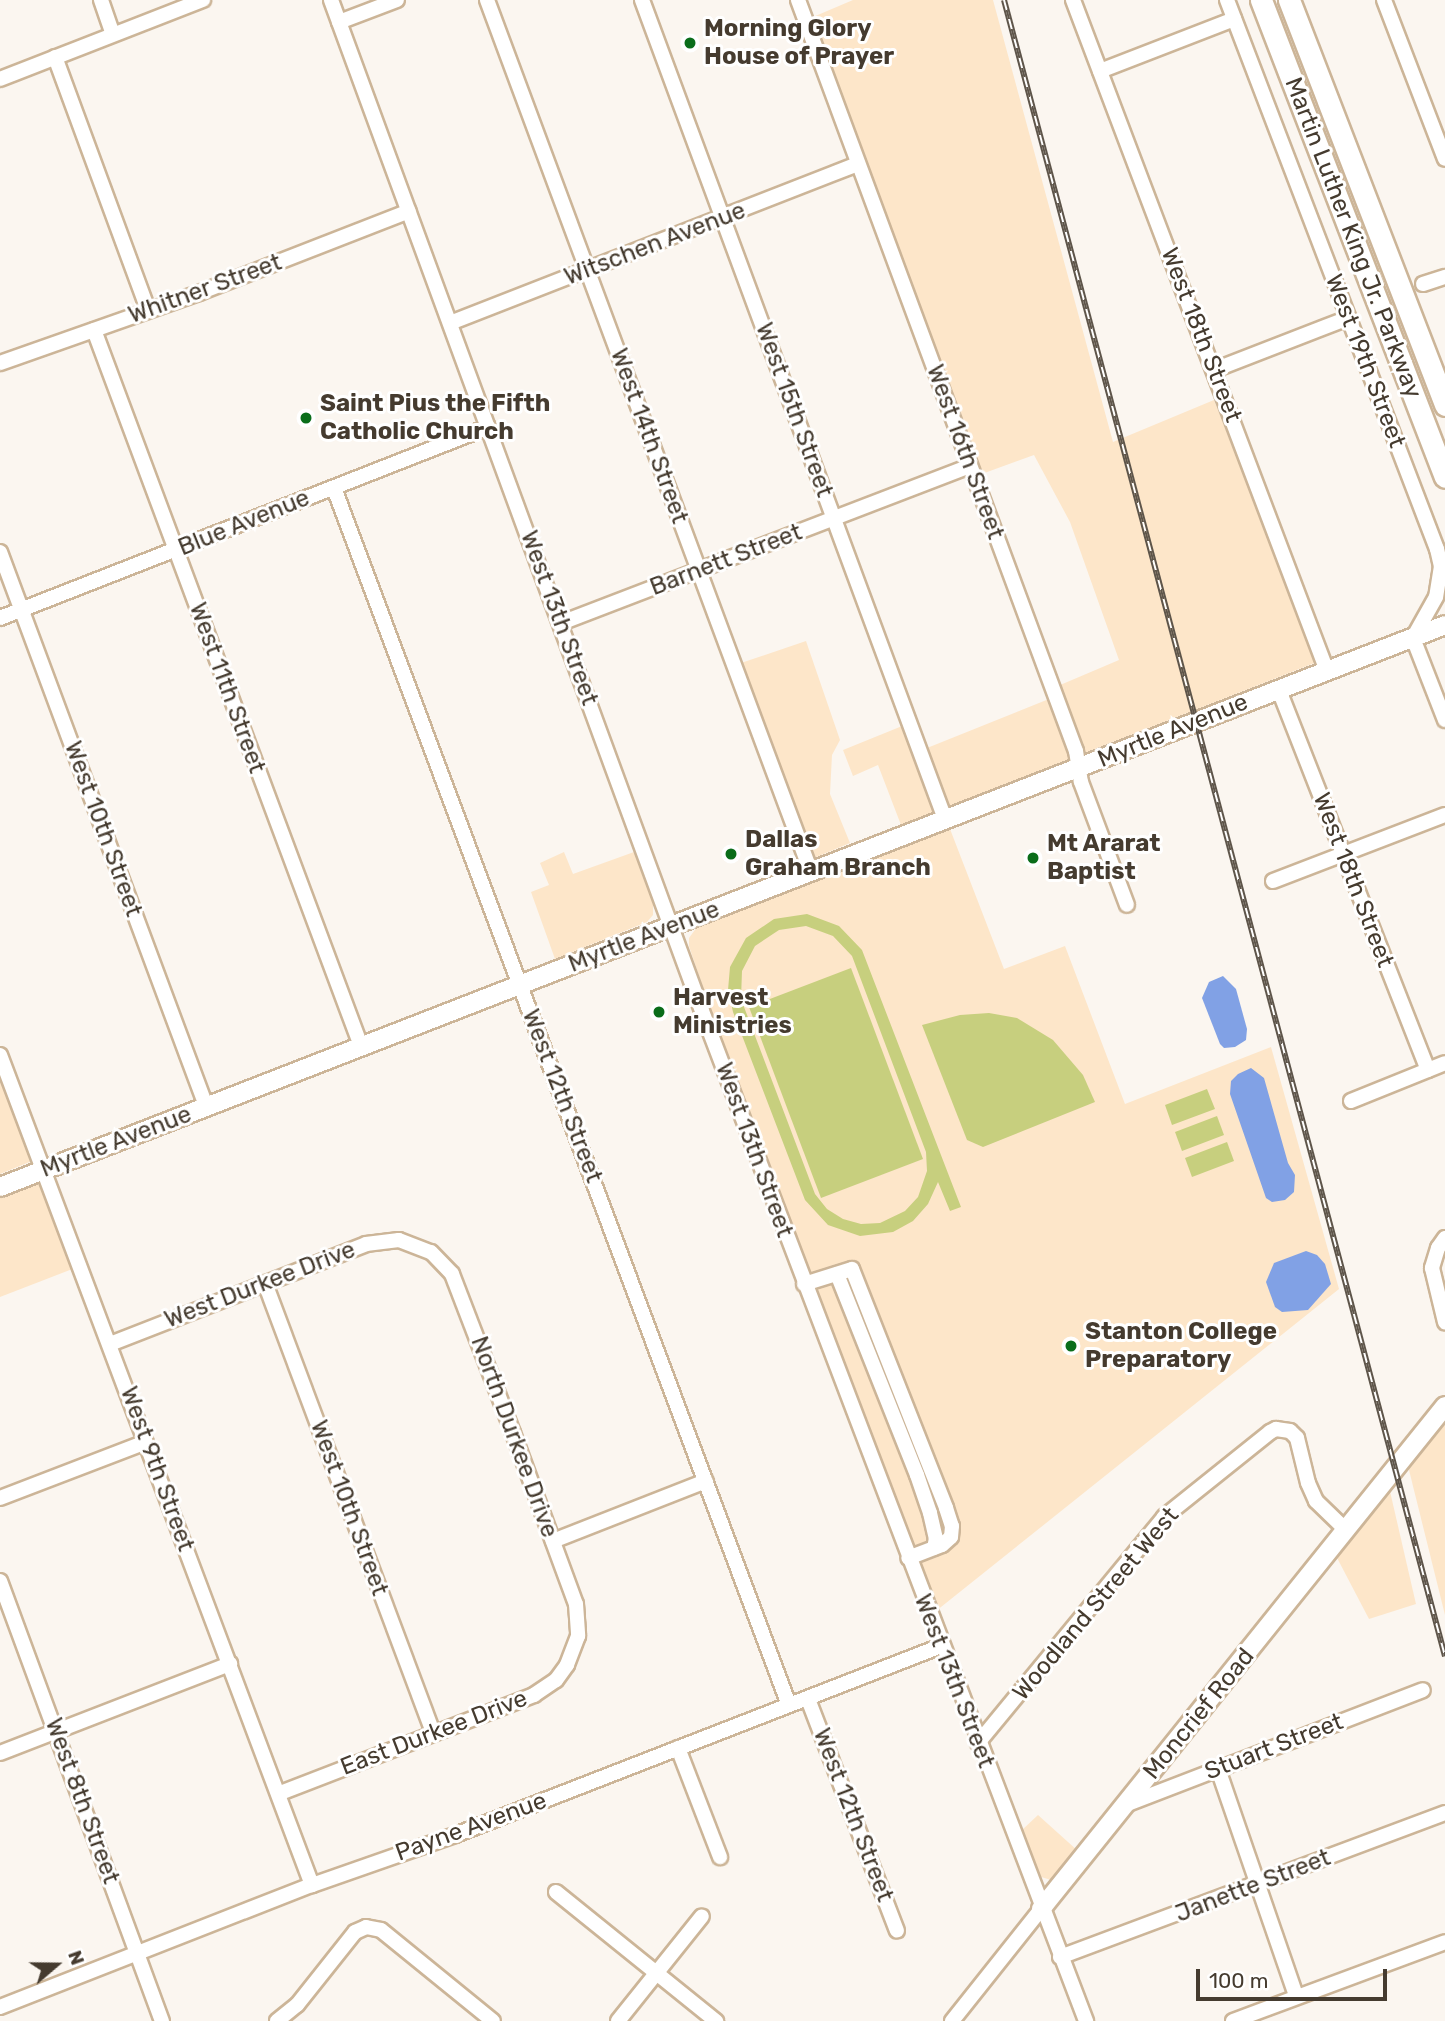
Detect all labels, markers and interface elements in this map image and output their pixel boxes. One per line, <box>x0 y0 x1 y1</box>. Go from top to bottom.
place label: Morning Glory House of Prayer <box>704 15 895 71</box>
marker: Morning Glory House of Prayer <box>682 35 698 51</box>
street label: Martin Luther King Jr. Parkway <box>1278 73 1428 403</box>
street label: Witschen Avenue <box>560 196 750 292</box>
street label: West 18th Street <box>1155 244 1247 426</box>
street label: Whitner Street <box>124 248 286 330</box>
street label: West 19th Street <box>1319 270 1411 452</box>
street label: West 15th Street <box>749 319 839 501</box>
street label: West 14th Street <box>604 345 694 527</box>
street label: West 16th Street <box>920 361 1010 543</box>
place label: Saint Pius the Fifth Catholic Church <box>320 390 551 446</box>
marker: Saint Pius the Fifth Catholic Church <box>298 410 314 426</box>
street label: Blue Avenue <box>174 483 314 563</box>
street label: Barnett Street <box>646 518 806 602</box>
street label: West 13th Street <box>514 527 604 709</box>
street label: West 11th Street <box>183 599 271 777</box>
street label: Myrtle Avenue <box>1093 688 1253 774</box>
street label: West 10th Street <box>58 737 148 921</box>
street label: West 18th Street <box>1307 789 1399 971</box>
place label: Dallas Graham Branch <box>745 826 931 882</box>
place label: Mt Ararat Baptist <box>1047 830 1161 886</box>
marker: Dallas Graham Branch <box>723 846 739 862</box>
marker: Mt Ararat Baptist <box>1025 850 1041 866</box>
street label: Myrtle Avenue <box>564 895 724 979</box>
place label: Harvest Ministries <box>673 984 792 1040</box>
marker: Harvest Ministries <box>651 1004 667 1020</box>
street label: West 12th Street <box>516 1005 608 1187</box>
street label: West 13th Street <box>709 1059 799 1241</box>
street label: Myrtle Avenue <box>36 1100 196 1184</box>
street label: West Durkee Drive <box>161 1235 359 1335</box>
place label: Stanton College Preparatory <box>1085 1318 1277 1374</box>
street label: North Durkee Drive <box>464 1333 564 1541</box>
marker: Stanton College Preparatory <box>1063 1338 1079 1354</box>
street label: West 9th Street <box>114 1383 200 1555</box>
street label: West 10th Street <box>304 1416 394 1600</box>
street label: Woodland Street West <box>1007 1502 1185 1706</box>
street label: West 13th Street <box>908 1590 1000 1772</box>
street label: Moncrief Road <box>1137 1642 1261 1786</box>
street label: East Durkee Drive <box>337 1684 531 1782</box>
street label: Stuart Street <box>1201 1707 1347 1787</box>
street label: West 8th Street <box>39 1714 125 1888</box>
street label: West 12th Street <box>807 1724 899 1906</box>
street label: Payne Avenue <box>391 1786 551 1868</box>
street label: Janette Street <box>1171 1843 1335 1929</box>
north arrow <box>21 1930 91 2000</box>
text: N <box>63 1947 89 1968</box>
scale bar <box>1200 1954 1391 1998</box>
text: 100 m <box>1209 1968 1268 1993</box>

